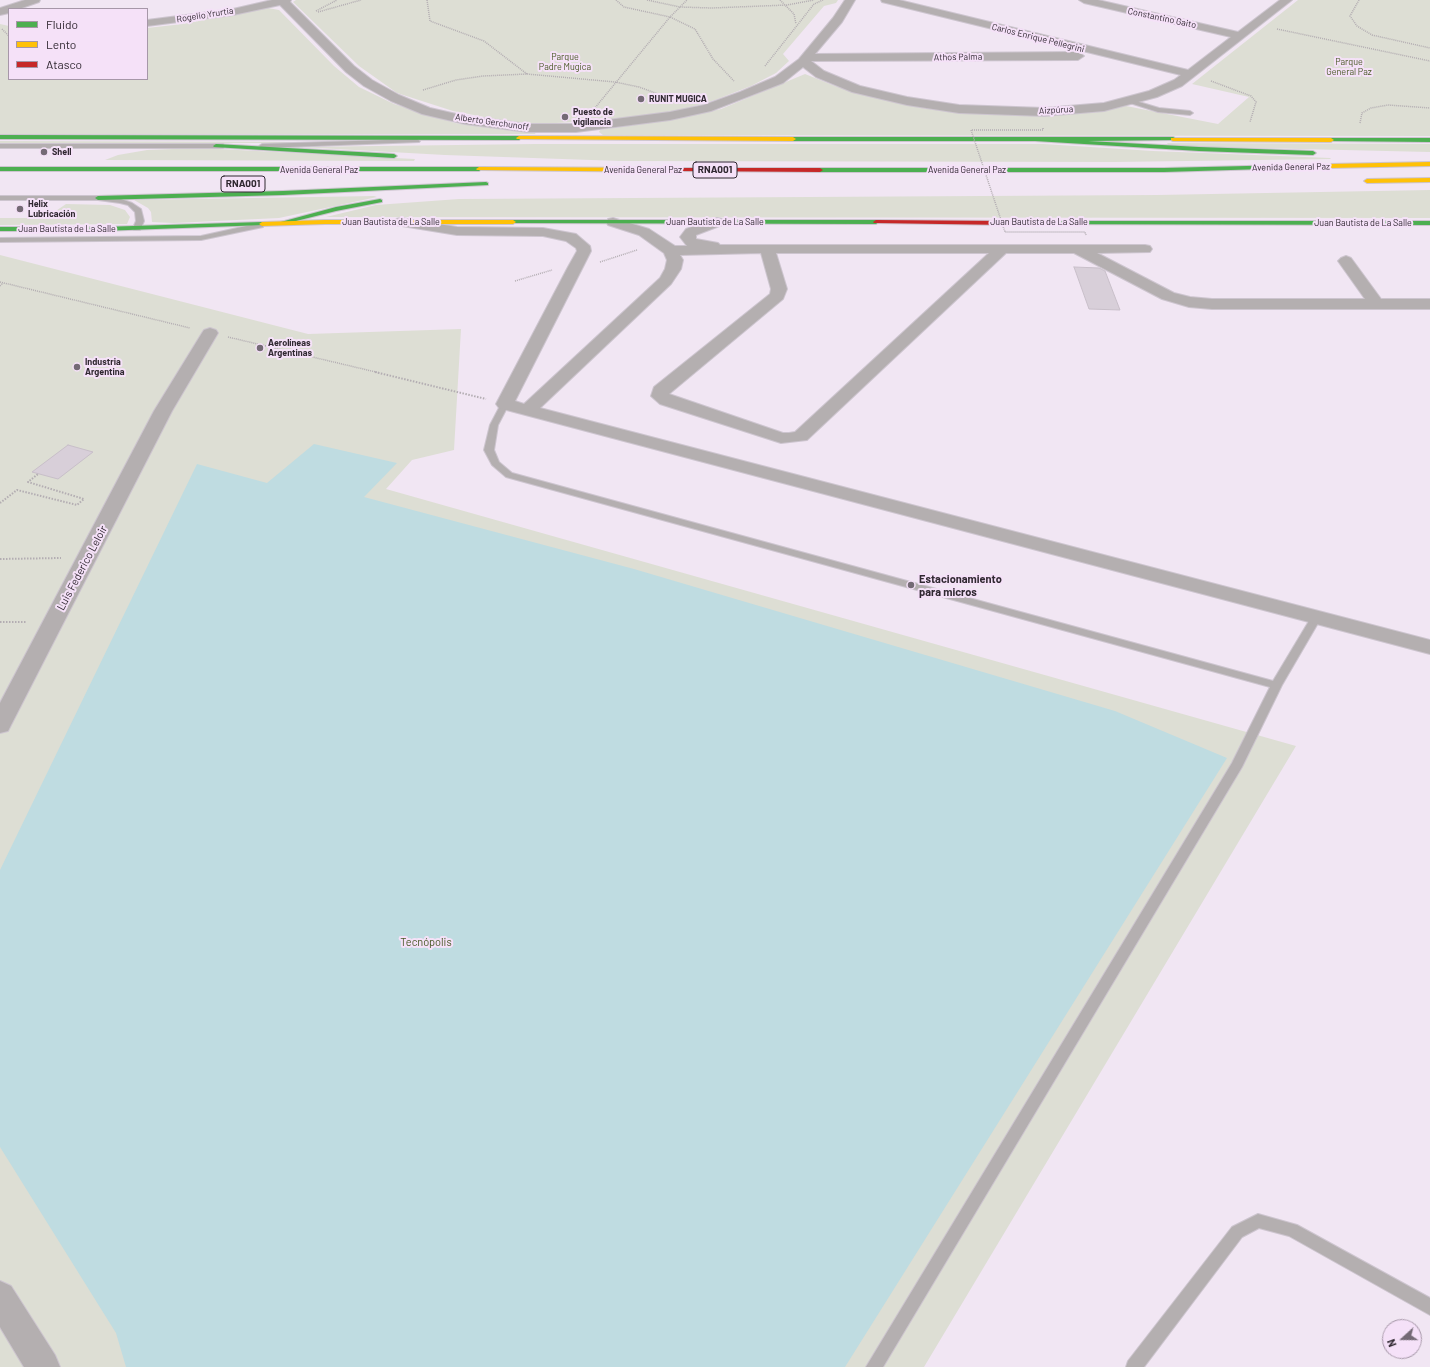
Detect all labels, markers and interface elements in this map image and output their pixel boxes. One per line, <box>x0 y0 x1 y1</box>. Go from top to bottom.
street label: Rogelio Yrurtia <box>176 5 234 25</box>
street label: Constantino Gaito <box>1127 5 1197 31</box>
legend <box>8 8 148 80</box>
text: Fluido <box>46 17 78 31</box>
street label: Carlos Enrique Pellegrini <box>991 21 1085 55</box>
text: Lento <box>46 37 76 51</box>
street label: Athos Palma <box>934 51 982 63</box>
park label: Parque Padre Mugica <box>539 52 591 73</box>
text: Atasco <box>46 57 82 71</box>
park label: Parque General Paz <box>1326 57 1372 78</box>
marker: RUNIT MUGICA <box>636 94 646 104</box>
place label: RUNIT MUGICA <box>649 94 707 104</box>
street label: Aizpúrua <box>1039 104 1073 116</box>
place label: Puesto de vigilancia <box>573 107 613 128</box>
street label: Alberto Gerchunoff <box>454 111 530 133</box>
marker: Puesto de vigilancia <box>560 112 570 122</box>
marker: Shell <box>39 147 49 157</box>
place label: Shell <box>52 147 72 157</box>
street label: Avenida General Paz <box>1252 161 1330 173</box>
road number: RNA001 <box>693 162 737 178</box>
street label: Avenida General Paz <box>280 165 358 175</box>
street label: Avenida General Paz <box>604 165 682 175</box>
street label: Avenida General Paz <box>928 165 1006 175</box>
road number: RNA001 <box>221 176 265 192</box>
place label: Helix Lubricación <box>28 199 75 220</box>
marker: Helix Lubricación <box>15 204 25 214</box>
street label: Juan Bautista de La Salle <box>342 217 440 227</box>
street label: Juan Bautista de La Salle <box>666 217 764 227</box>
street label: Juan Bautista de La Salle <box>990 217 1088 227</box>
street label: Juan Bautista de La Salle <box>1314 218 1412 228</box>
street label: Juan Bautista de La Salle <box>18 224 116 234</box>
place label: Aerolíneas Argentinas <box>268 338 312 359</box>
marker: Aerolíneas Argentinas <box>255 343 265 353</box>
place label: Industria Argentina <box>85 357 125 378</box>
marker: Industria Argentina <box>72 362 82 372</box>
street label: Luis Federico Leloir <box>54 523 110 613</box>
place label: Estacionamiento para micros <box>919 572 1002 598</box>
marker: Estacionamiento para micros <box>906 580 916 590</box>
park label: Tecnópolis <box>400 935 452 949</box>
north arrow <box>1382 1319 1422 1359</box>
text: N <box>1384 1337 1399 1349</box>

